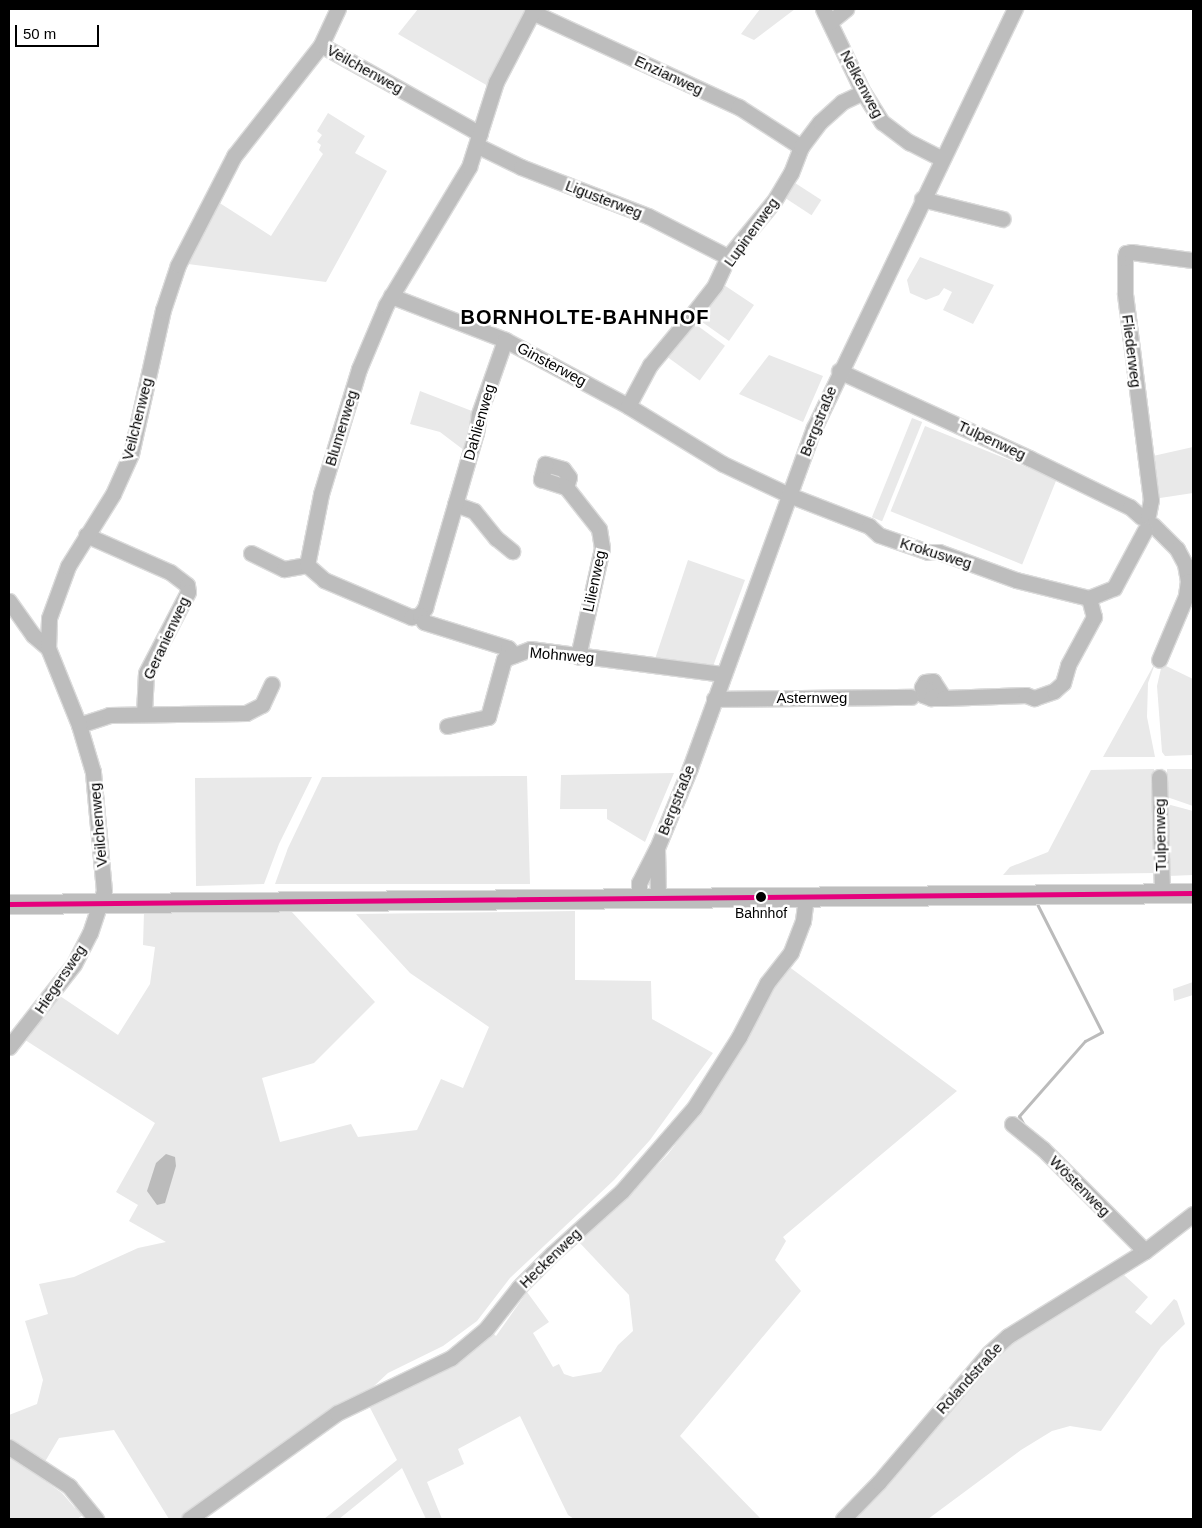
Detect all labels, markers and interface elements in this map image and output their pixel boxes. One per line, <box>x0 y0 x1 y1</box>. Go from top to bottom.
scale bar <box>18 15 101 47</box>
text: 50 m <box>23 25 56 42</box>
street label: Veilchenweg <box>324 41 406 97</box>
street label: Nelkenweg <box>837 47 887 121</box>
street label: Enzianweg <box>632 51 706 99</box>
street label: Ligusterweg <box>563 176 645 222</box>
street label: Lupinenweg <box>720 194 782 270</box>
district label: BORNHOLTE-BAHNHOF <box>458 305 712 329</box>
street label: Fliederweg <box>1119 313 1145 389</box>
street label: Ginsterweg <box>514 338 590 390</box>
street label: Veilchenweg <box>118 376 156 462</box>
street label: Dahlienweg <box>460 382 498 462</box>
street label: Bergstraße <box>796 383 840 459</box>
street label: Blumenweg <box>321 388 361 468</box>
street label: Tulpenweg <box>955 416 1029 464</box>
street label: Krokusweg <box>898 534 974 572</box>
street label: Lilienweg <box>579 549 609 613</box>
street label: Geranienweg <box>139 594 193 682</box>
street label: Mohnweg <box>529 643 595 667</box>
street label: Asternweg <box>777 689 847 707</box>
street label: Bergstraße <box>654 762 698 838</box>
street label: Veilchenweg <box>85 782 111 868</box>
street label: Tulpenweg <box>1150 798 1170 872</box>
marker: Bahnhof <box>756 892 766 902</box>
place label: Bahnhof <box>735 905 787 921</box>
street label: Hiegersweg <box>30 941 90 1017</box>
street label: Wöstenweg <box>1046 1152 1114 1220</box>
street label: Heckenweg <box>516 1224 584 1292</box>
street label: Rolandstraße <box>932 1339 1006 1417</box>

